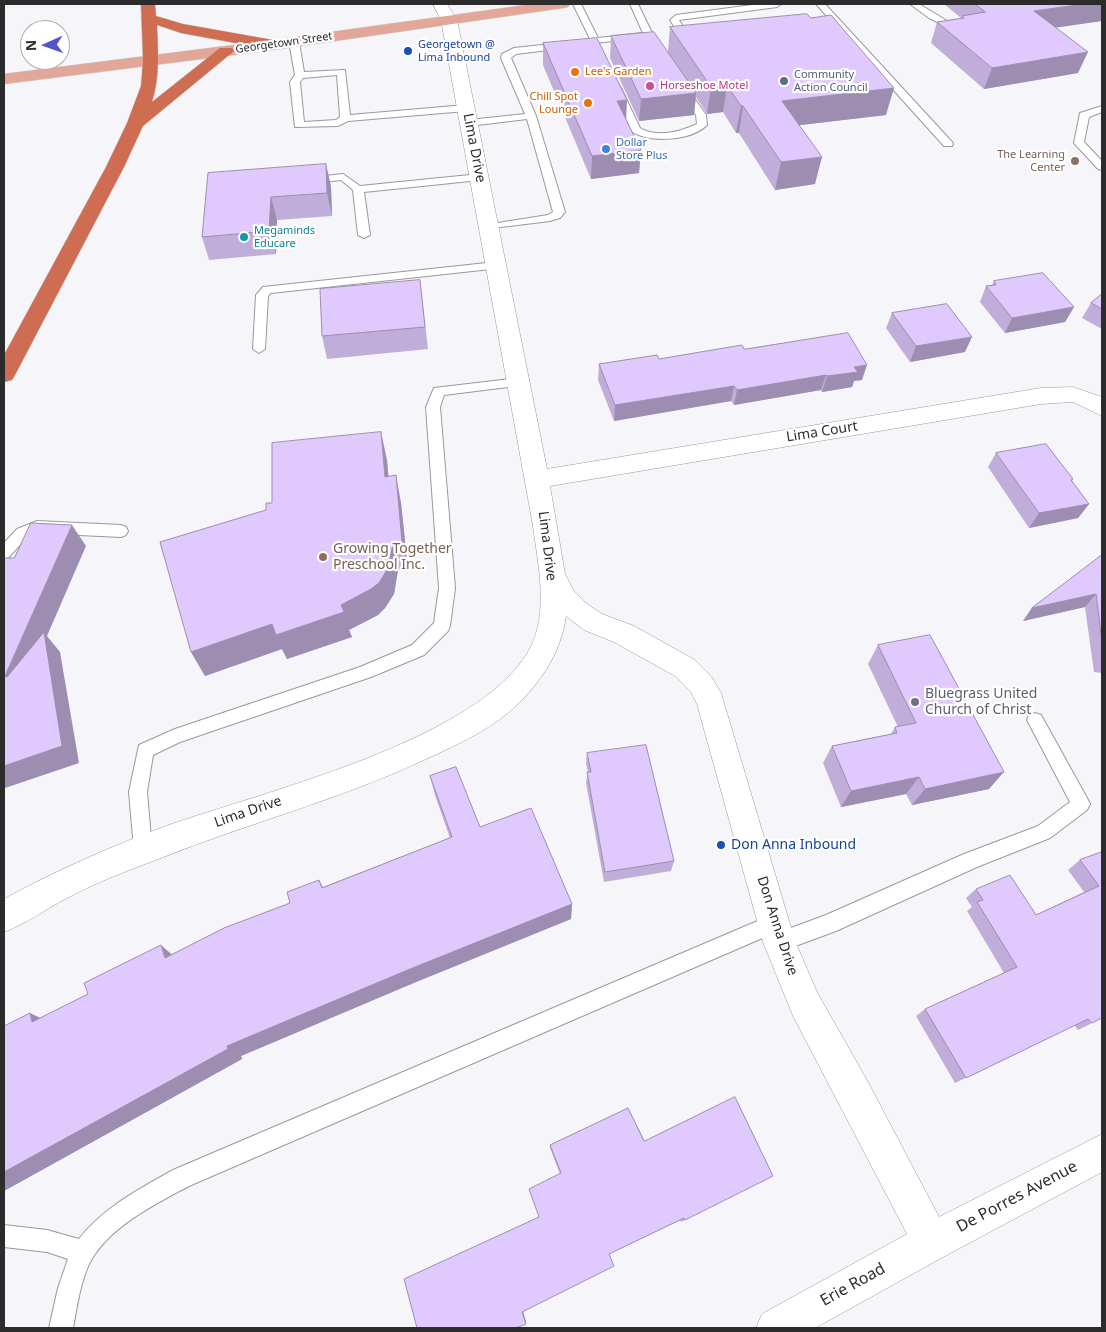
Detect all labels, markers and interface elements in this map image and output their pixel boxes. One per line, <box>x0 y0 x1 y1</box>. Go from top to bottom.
north arrow <box>20 20 70 70</box>
street label: Georgetown Street <box>235 30 333 56</box>
place label: Georgetown @ Lima Inbound <box>418 38 495 64</box>
text: N <box>21 39 40 52</box>
marker: Georgetown @ Lima Inbound <box>402 45 414 57</box>
place label: Lee's Garden <box>585 65 652 79</box>
marker: Lee's Garden <box>569 66 581 78</box>
place label: Community Action Council <box>794 68 868 94</box>
marker: Community Action Council <box>778 75 790 87</box>
place label: Horseshoe Motel <box>660 79 748 93</box>
marker: Horseshoe Motel <box>644 80 656 92</box>
place label: Chill Spot Lounge <box>529 90 578 116</box>
marker: Chill Spot Lounge <box>582 97 594 109</box>
street label: Lima Drive <box>459 112 489 184</box>
place label: Dollar Store Plus <box>616 136 668 162</box>
marker: Dollar Store Plus <box>600 143 612 155</box>
place label: The Learning Center <box>997 148 1065 174</box>
marker: The Learning Center <box>1069 155 1081 167</box>
place label: Megaminds Educare <box>254 224 315 250</box>
marker: Megaminds Educare <box>238 231 250 243</box>
street label: Lima Court <box>785 418 859 446</box>
street label: Lima Drive <box>534 510 560 582</box>
place label: Growing Together Preschool Inc. <box>333 541 452 574</box>
marker: Growing Together Preschool Inc. <box>317 551 329 563</box>
place label: Bluegrass United Church of Christ <box>925 686 1037 719</box>
marker: Bluegrass United Church of Christ <box>909 696 921 708</box>
street label: Lima Drive <box>212 793 284 831</box>
place label: Don Anna Inbound <box>731 837 856 853</box>
marker: Don Anna Inbound <box>715 839 727 851</box>
street label: Don Anna Drive <box>753 874 801 978</box>
street label: De Porres Avenue <box>953 1157 1081 1237</box>
street label: Erie Road <box>817 1259 889 1311</box>

